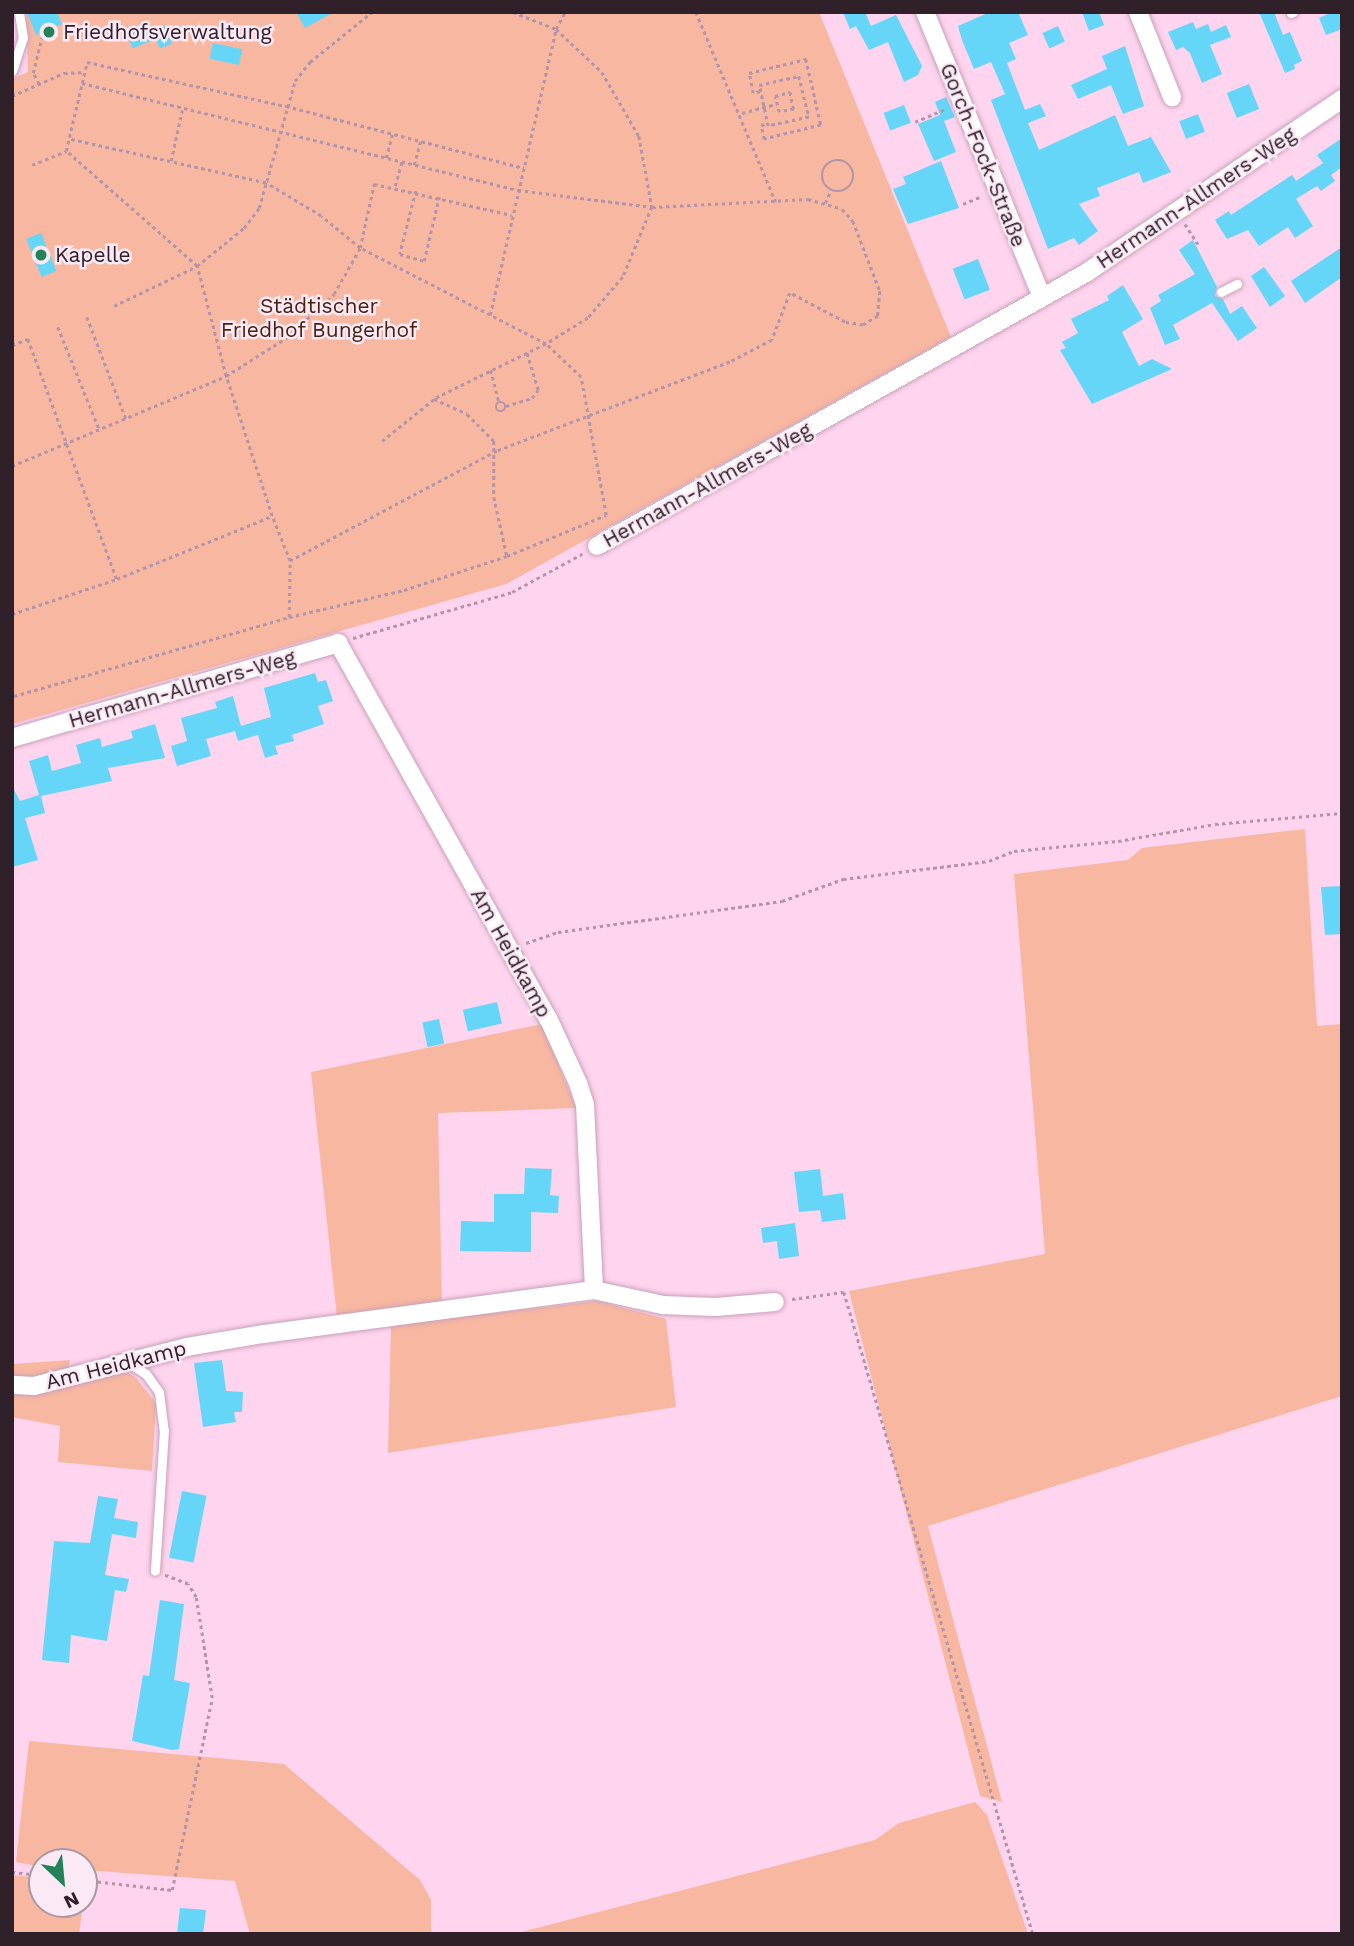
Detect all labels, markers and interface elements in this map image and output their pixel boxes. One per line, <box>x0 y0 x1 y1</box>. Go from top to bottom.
place label: Friedhofsverwaltung <box>63 19 272 45</box>
marker: Friedhofsverwaltung <box>41 24 57 40</box>
street label: Gorch-Fock-Straße <box>935 59 1031 251</box>
street label: Hermann-Allmers-Weg <box>1092 122 1300 274</box>
place label: Kapelle <box>55 242 131 268</box>
marker: Kapelle <box>33 247 49 263</box>
park label: Städtischer Friedhof Bungerhof <box>220 293 418 343</box>
street label: Hermann-Allmers-Weg <box>598 417 816 553</box>
street label: Hermann-Allmers-Weg <box>66 645 298 733</box>
street label: Am Heidkamp <box>465 884 557 1022</box>
street label: Am Heidkamp <box>43 1335 189 1395</box>
north arrow <box>28 1848 98 1918</box>
text: N <box>60 1887 83 1914</box>

